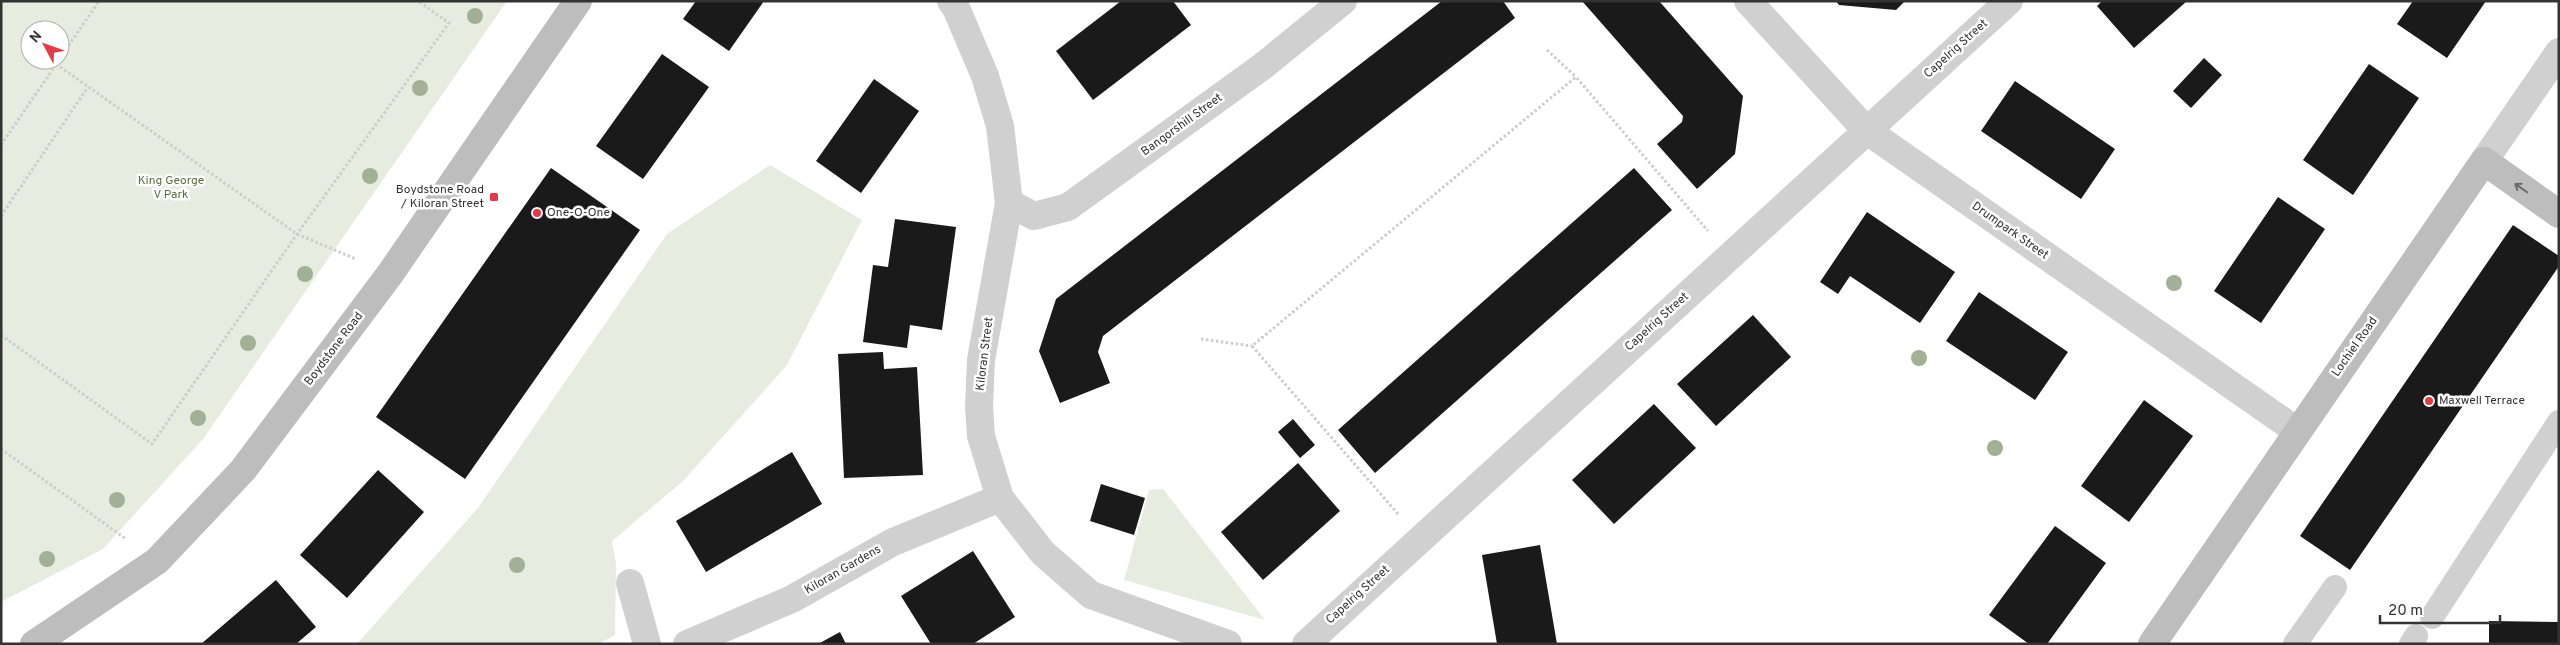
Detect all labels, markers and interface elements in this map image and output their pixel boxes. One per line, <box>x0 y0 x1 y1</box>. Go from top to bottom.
street label: Capelrig Street <box>1921 16 1991 82</box>
north arrow <box>20 20 70 70</box>
text: N <box>27 28 46 47</box>
street label: Bangorshill Street <box>1138 90 1226 160</box>
park label: King George V Park <box>138 173 204 203</box>
place label: Boydstone Road / Kiloran Street <box>396 182 484 212</box>
one-way arrow <box>2515 183 2529 193</box>
marker: Boydstone Road / Kiloran Street <box>488 191 500 203</box>
street label: Drumpark Street <box>1968 199 2052 263</box>
place label: One-O-One <box>547 205 610 221</box>
marker: One-O-One <box>531 207 543 219</box>
street label: Capelrig Street <box>1622 289 1692 355</box>
street label: Boydstone Road <box>301 309 367 389</box>
street label: Lochiel Road <box>2328 314 2382 380</box>
street label: Kiloran Street <box>973 316 997 392</box>
place label: Maxwell Terrace <box>2439 393 2525 409</box>
marker: Maxwell Terrace <box>2423 395 2435 407</box>
street label: Kiloran Gardens <box>802 542 884 598</box>
street label: Capelrig Street <box>1323 562 1393 628</box>
scale bar <box>2380 592 2500 624</box>
text: 20 m <box>2388 602 2423 621</box>

